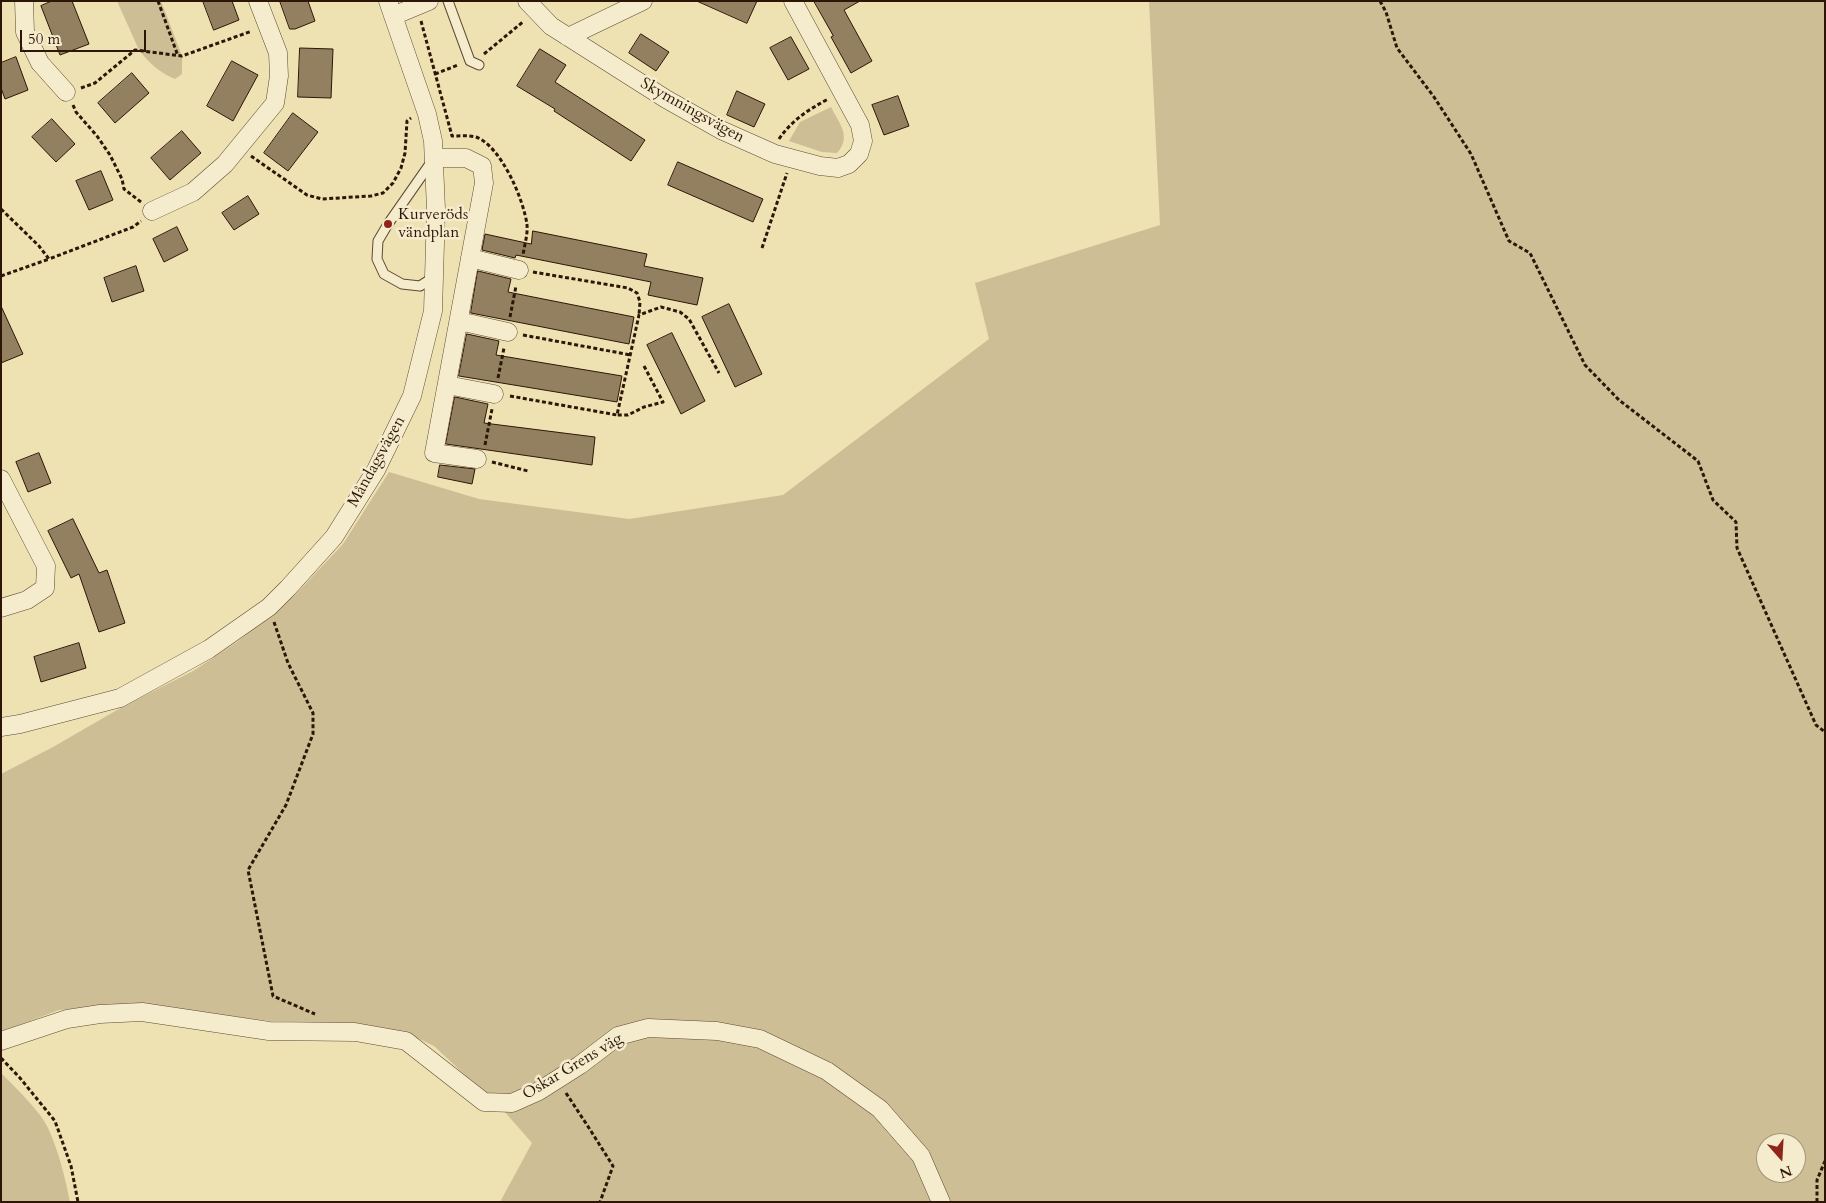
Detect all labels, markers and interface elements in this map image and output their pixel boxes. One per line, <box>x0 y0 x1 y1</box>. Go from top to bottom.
scale bar <box>22 20 149 52</box>
text: 50 m <box>28 29 60 49</box>
street label: Skymningsvägen <box>637 74 747 148</box>
place label: Kurveröds vändplan <box>398 205 468 243</box>
marker: Kurveröds vändplan <box>382 218 394 230</box>
street label: Måndagsvägen <box>344 413 410 511</box>
street label: Oskar Grens väg <box>519 1030 627 1104</box>
north arrow <box>1756 1133 1806 1183</box>
text: N <box>1777 1161 1795 1183</box>

